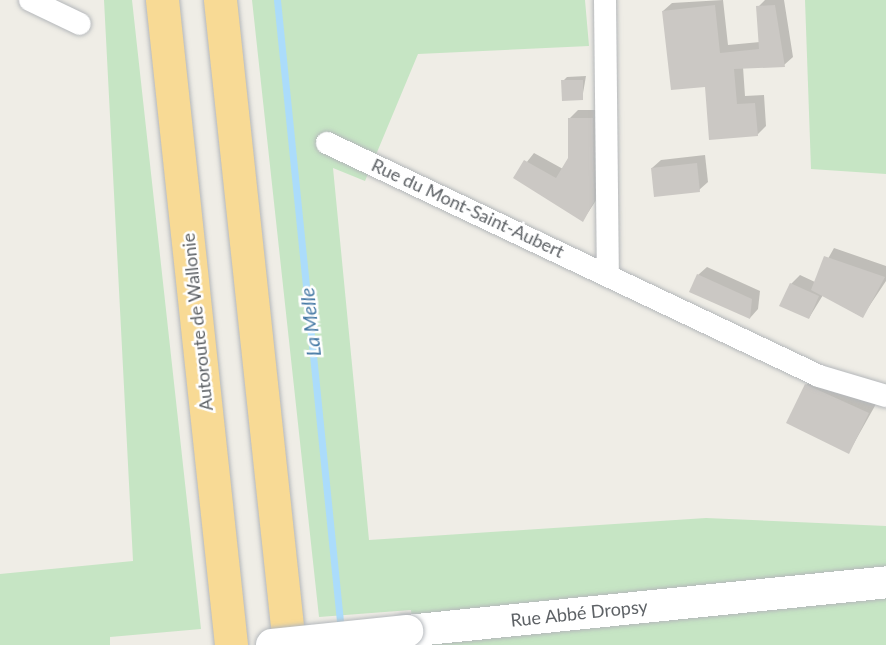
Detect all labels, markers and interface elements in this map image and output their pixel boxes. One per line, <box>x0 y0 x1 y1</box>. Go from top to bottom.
street label: Rue du Mont-Saint-Aubert <box>368 154 568 262</box>
street label: Autoroute de Wallonie <box>177 232 217 412</box>
water label: La Melle <box>294 286 326 358</box>
street label: Rue Abbé Dropsy <box>509 595 649 631</box>

